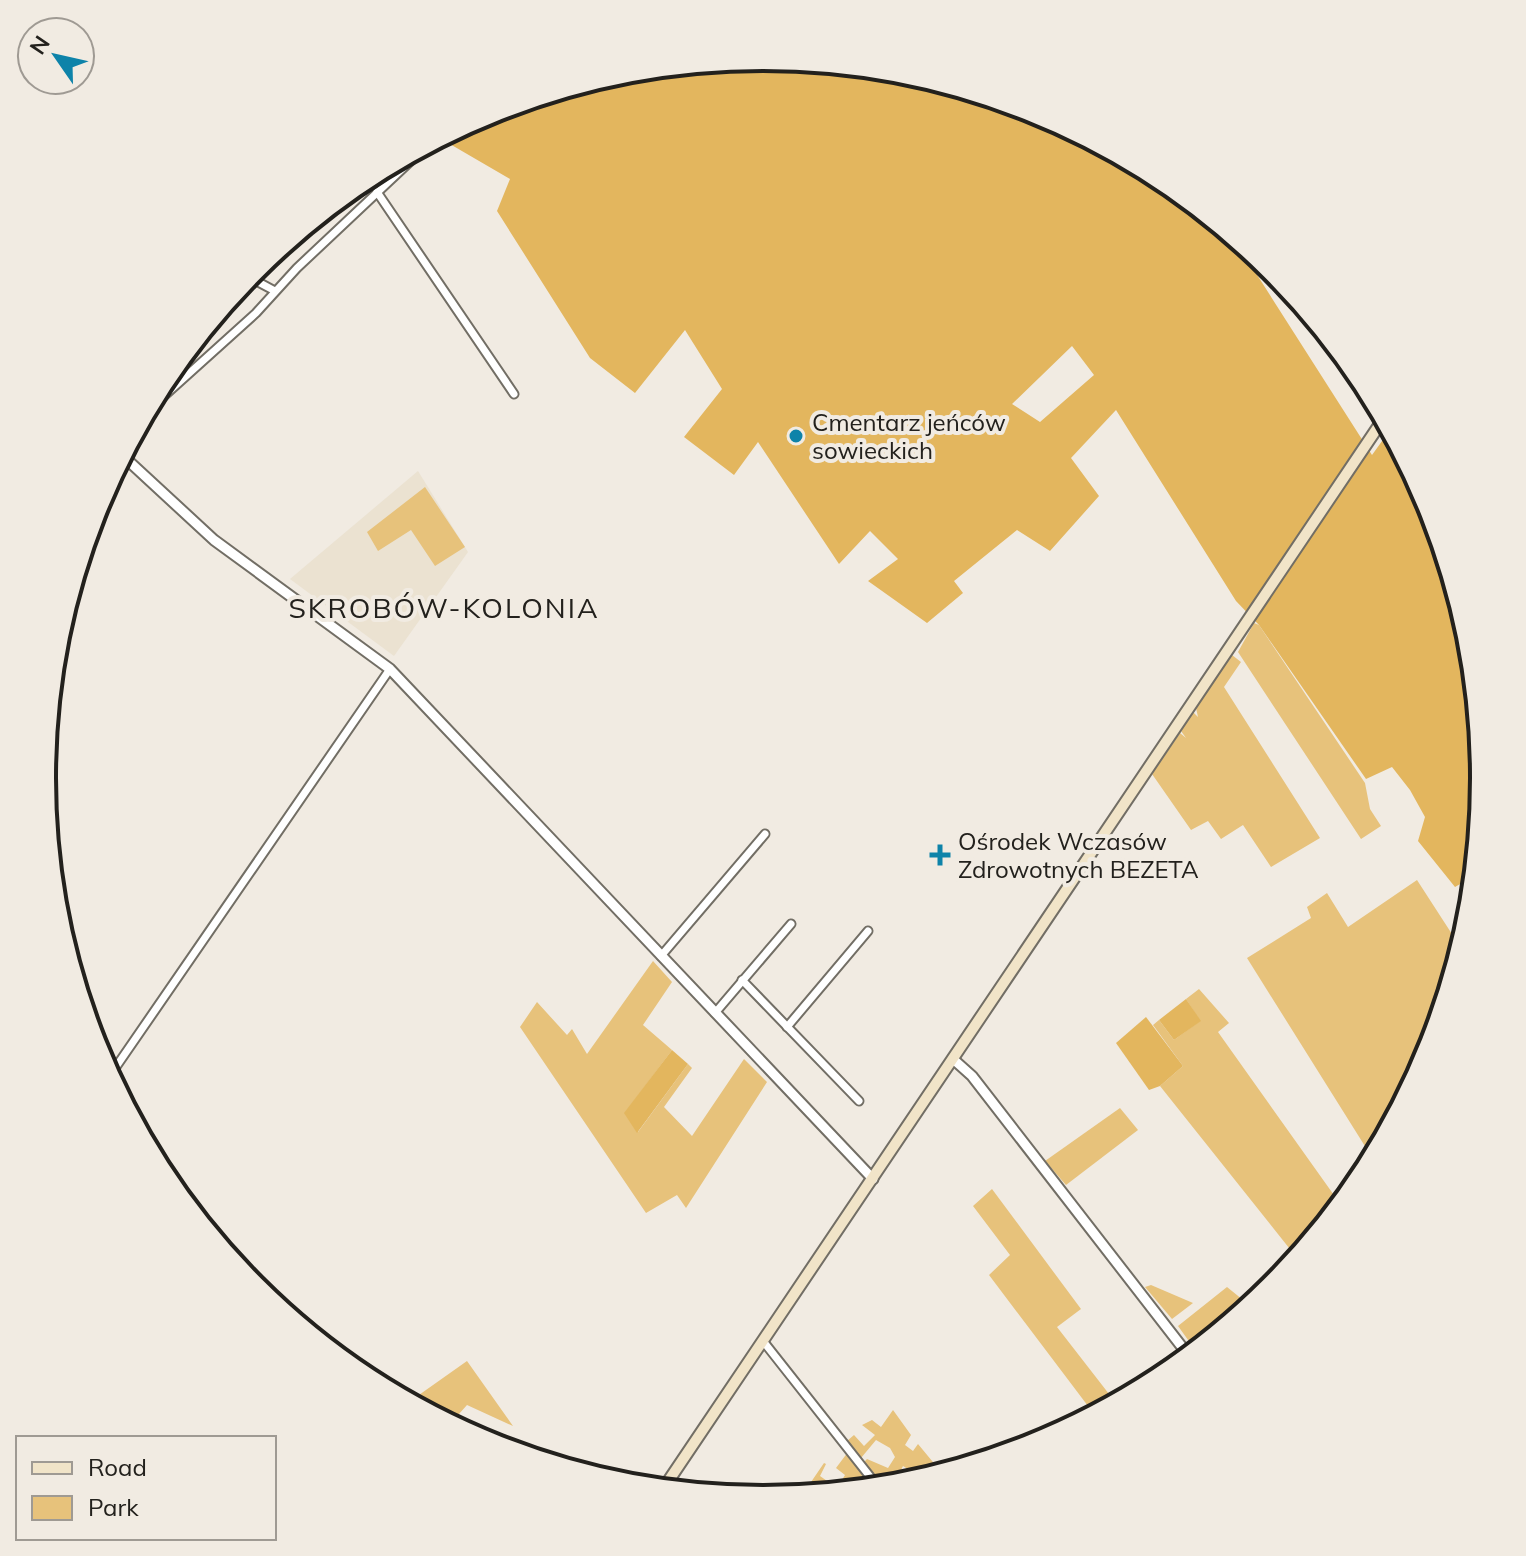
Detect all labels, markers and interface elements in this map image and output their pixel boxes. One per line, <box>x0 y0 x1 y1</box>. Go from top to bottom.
north arrow <box>16 16 96 96</box>
text: N <box>23 30 56 60</box>
place label: Cmentarz jeńców sowieckich <box>812 407 1006 465</box>
marker: Cmentarz jeńców sowieckich <box>787 427 805 445</box>
district label: SKROBÓW-KOLONIA <box>288 590 600 625</box>
place label: Ośrodek Wczasów Zdrowotnych BEZETA <box>958 826 1199 884</box>
marker: Ośrodek Wczasów Zdrowotnych BEZETA <box>929 844 951 866</box>
legend <box>16 1436 276 1540</box>
text: Road <box>88 1452 147 1482</box>
text: Park <box>88 1492 139 1522</box>

